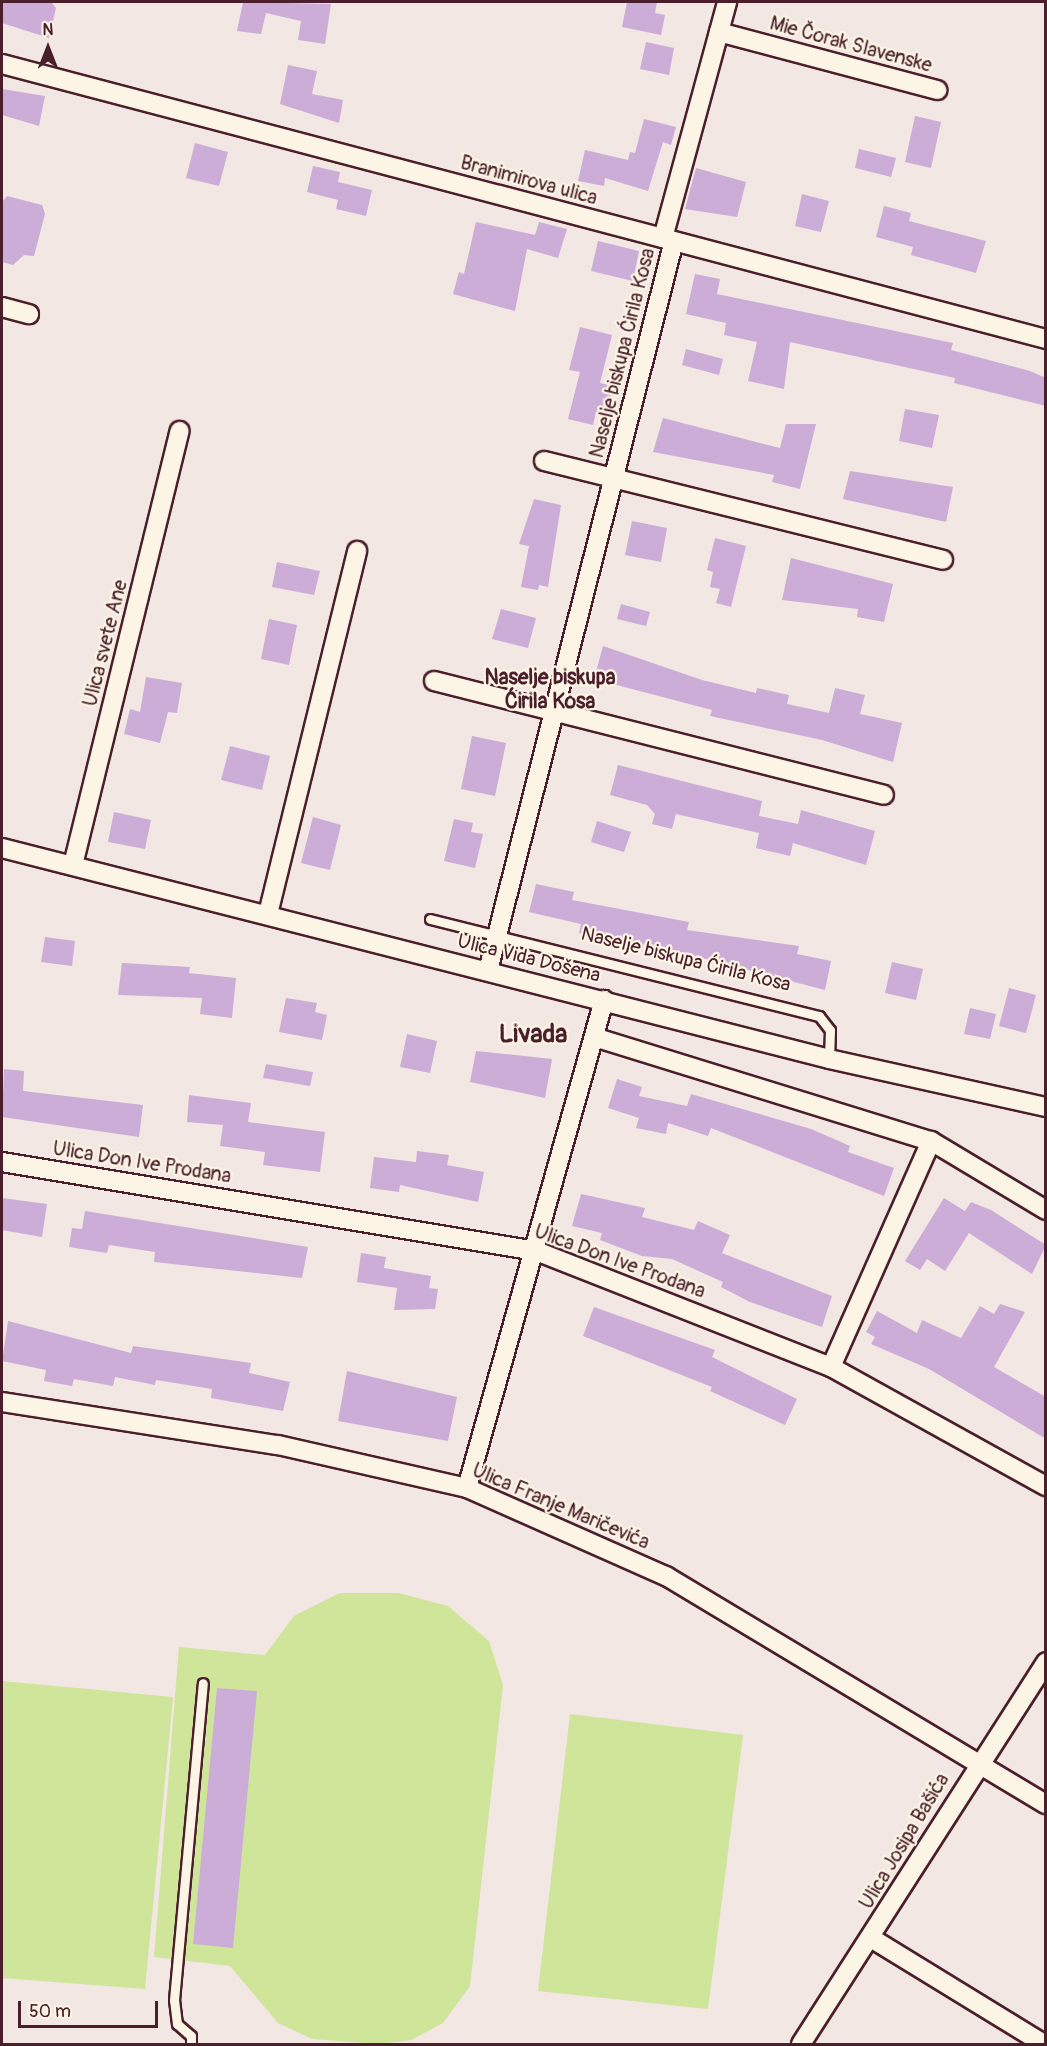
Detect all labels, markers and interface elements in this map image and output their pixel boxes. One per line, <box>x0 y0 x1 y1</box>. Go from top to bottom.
street label: Mie Čorak Slavenske <box>767 11 935 77</box>
north arrow <box>18 18 78 78</box>
text: N <box>43 20 53 40</box>
street label: Branimirova ulica <box>458 150 600 210</box>
street label: Naselje biskupa Ćirila Kosa <box>584 246 660 460</box>
street label: Ulica svete Ane <box>78 577 132 709</box>
district label: Naselje biskupa Ćirila Kosa <box>485 665 615 715</box>
street label: Naselje biskupa Ćirila Kosa <box>579 921 793 997</box>
street label: Ulica Vida Došena <box>455 929 603 987</box>
district label: Livada <box>499 1019 567 1051</box>
street label: Ulica Don Ive Prodana <box>51 1136 233 1188</box>
street label: Ulica Don Ive Prodana <box>531 1219 709 1303</box>
street label: Ulica Franje Maričevića <box>469 1458 653 1554</box>
street label: Ulica Josipa Bašića <box>854 1769 954 1913</box>
scale bar <box>21 1989 160 2027</box>
text: 50 m <box>29 2000 71 2023</box>

